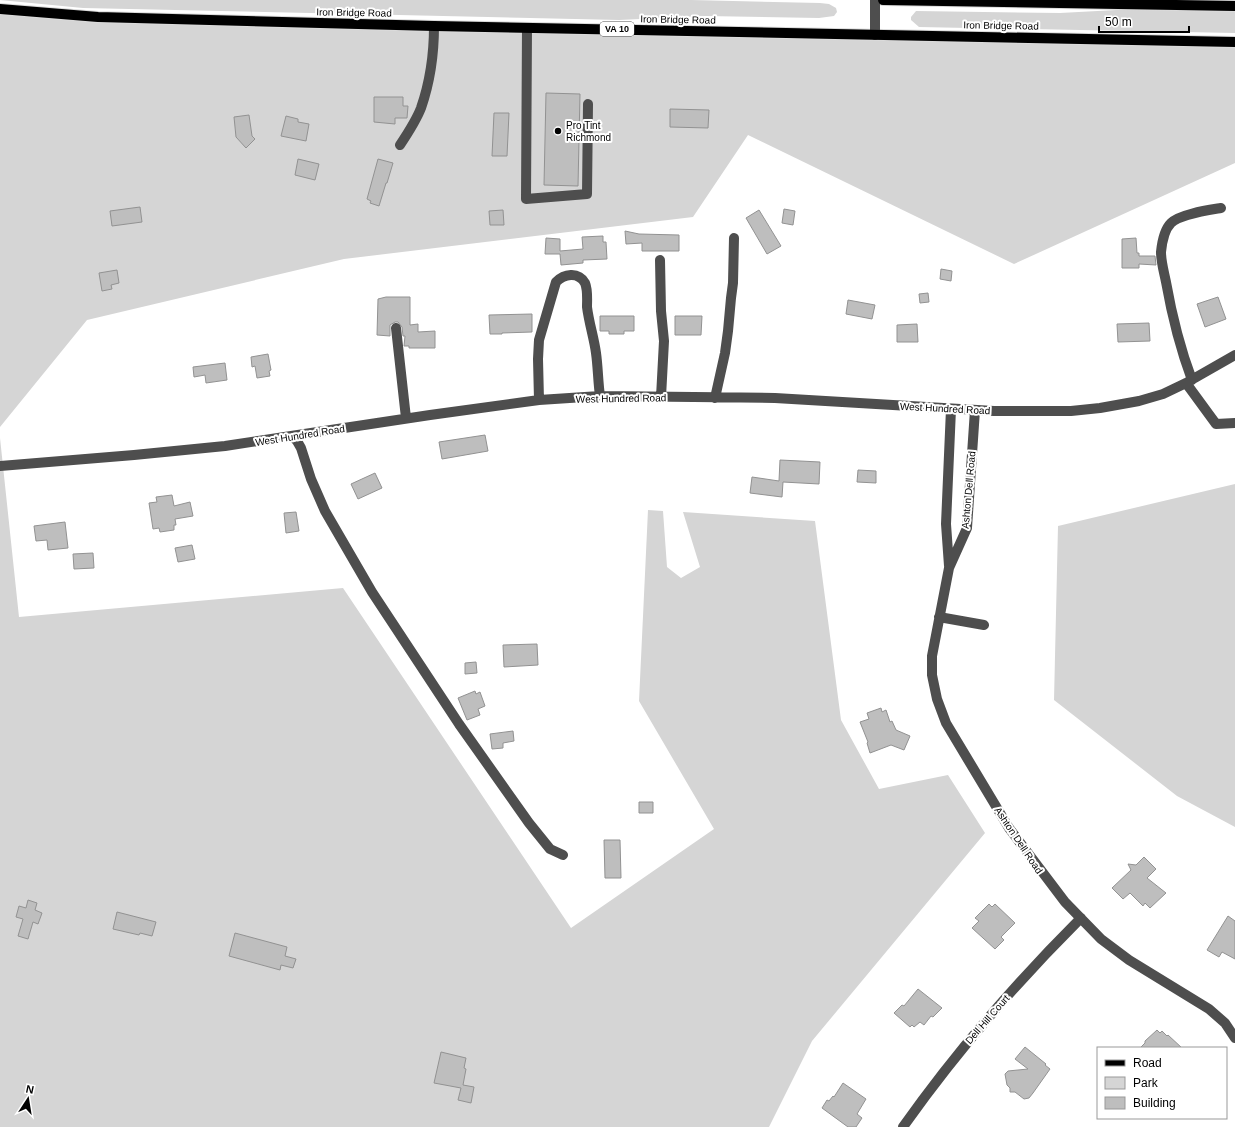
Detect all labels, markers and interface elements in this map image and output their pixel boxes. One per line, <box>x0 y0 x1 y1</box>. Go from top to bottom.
street label: Iron Bridge Road <box>316 6 392 19</box>
scale bar <box>1099 8 1189 34</box>
street label: Iron Bridge Road <box>640 13 716 26</box>
text: 50 m <box>1105 15 1132 29</box>
street label: Iron Bridge Road <box>963 19 1039 32</box>
road number: VA 10 <box>600 22 634 36</box>
place label: Pro Tint Richmond <box>566 120 611 143</box>
marker: Pro Tint Richmond <box>553 126 563 136</box>
street label: West Hundred Road <box>576 392 666 405</box>
street label: West Hundred Road <box>900 401 990 416</box>
street label: West Hundred Road <box>255 423 346 448</box>
street label: Ashton Dell Road <box>960 451 977 529</box>
street label: Ashton Dell Road <box>992 805 1045 876</box>
street label: Dell Hill Court <box>963 992 1012 1046</box>
legend <box>1097 1047 1227 1119</box>
text: Road <box>1133 1056 1162 1070</box>
text: Park <box>1133 1076 1159 1090</box>
north arrow <box>8 1079 48 1119</box>
text: N <box>25 1083 35 1096</box>
text: Building <box>1133 1096 1176 1110</box>

